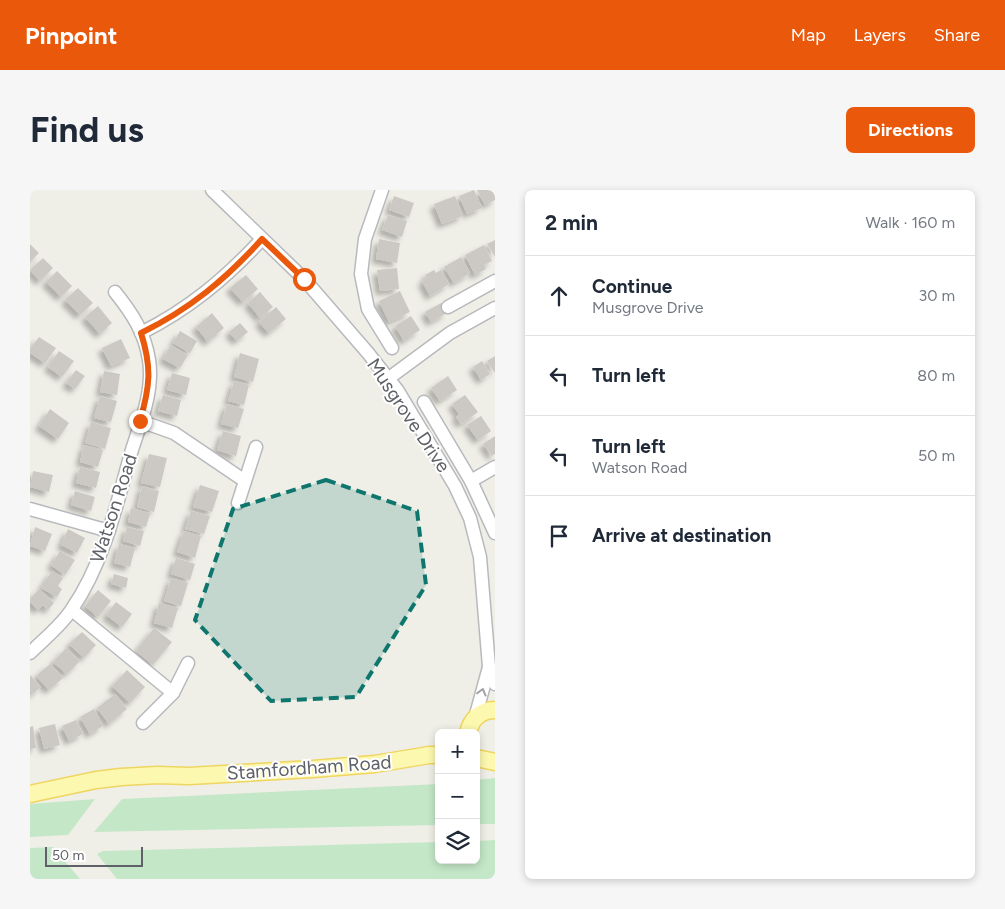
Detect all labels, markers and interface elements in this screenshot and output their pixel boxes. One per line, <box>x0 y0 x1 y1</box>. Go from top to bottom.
text: Pinpoint <box>25 21 117 50</box>
text: Map <box>791 24 826 46</box>
text: Layers <box>854 24 906 46</box>
text: Share <box>934 24 980 46</box>
button: Directions <box>846 107 975 153</box>
text: Find us <box>30 109 144 151</box>
text: 2 min <box>545 210 598 235</box>
text: Walk · 160 m <box>865 213 955 232</box>
route start <box>293 268 316 291</box>
text: Continue <box>592 275 672 298</box>
icon: ahead <box>545 282 573 310</box>
text: 30 m <box>918 286 955 305</box>
text: Musgrove Drive <box>592 298 704 317</box>
street label: Musgrove Drive <box>362 354 455 477</box>
icon: left <box>545 362 573 390</box>
text: Turn left <box>592 364 666 387</box>
text: 80 m <box>917 366 955 385</box>
route end <box>129 410 152 433</box>
text: Turn left <box>592 435 666 458</box>
icon: left <box>545 442 573 470</box>
text: 50 m <box>918 446 955 465</box>
street label: Watson Road <box>85 451 142 566</box>
text: Watson Road <box>592 458 687 477</box>
icon: arrive <box>545 522 573 550</box>
text: Arrive at destination <box>592 524 771 547</box>
one-way arrow <box>476 688 487 697</box>
map controls <box>435 729 480 864</box>
button: + <box>435 729 480 774</box>
street label: Stamfordham Road <box>226 750 392 785</box>
button: − <box>435 774 480 819</box>
button: layers <box>435 819 480 864</box>
scale bar <box>45 844 142 867</box>
text: 50 m <box>52 847 84 864</box>

